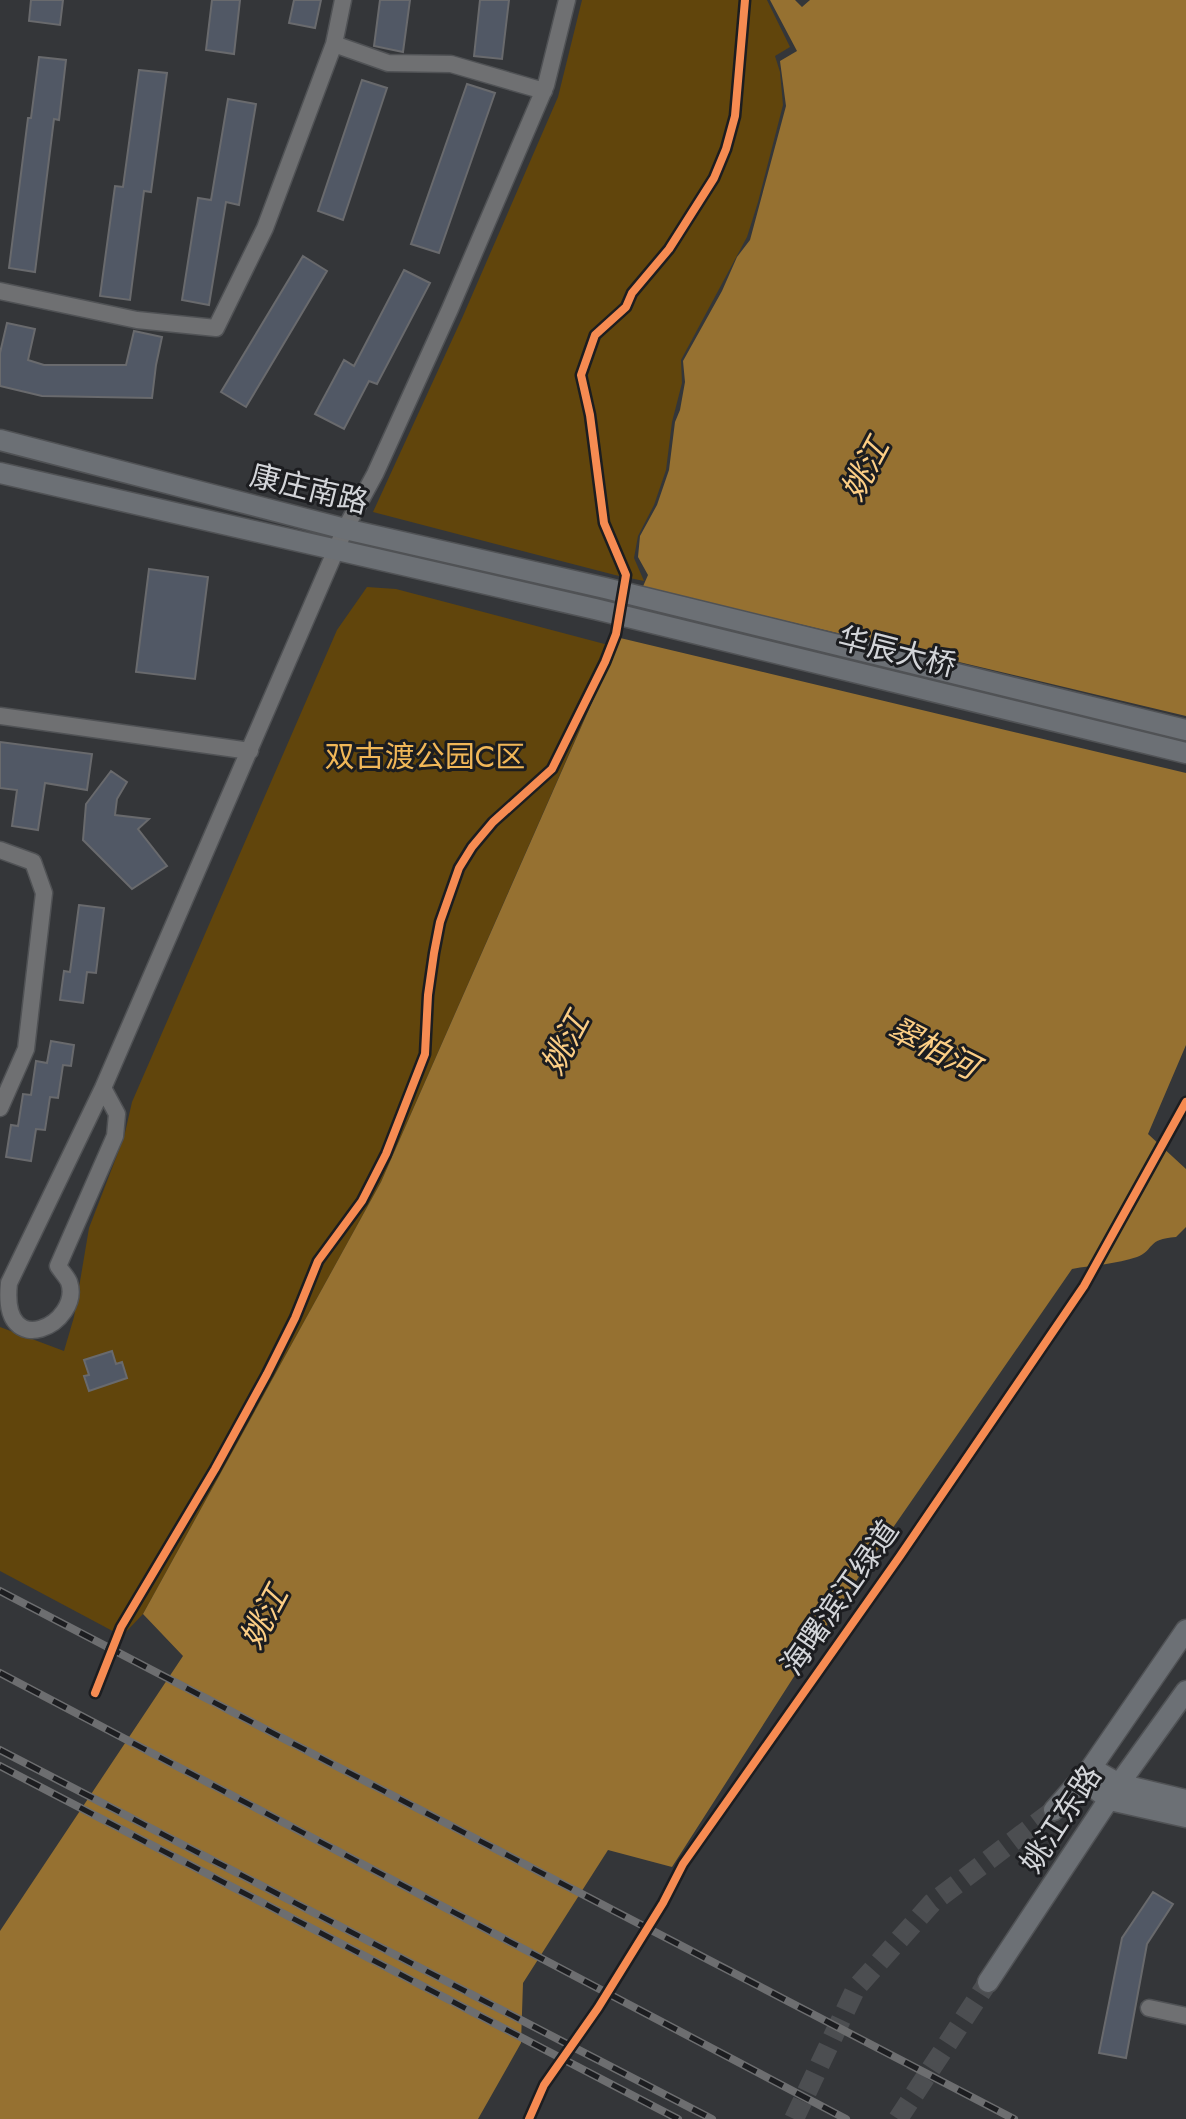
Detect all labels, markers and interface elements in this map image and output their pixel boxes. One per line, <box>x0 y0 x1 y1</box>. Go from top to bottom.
water label: 姚江 <box>830 427 902 508</box>
street label: 康庄南路 <box>246 453 373 524</box>
street label: 华辰大桥 <box>834 616 961 687</box>
park label: 双古渡公园C区 <box>325 735 525 778</box>
water label: 姚江 <box>530 1001 602 1082</box>
water label: 翠柏河 <box>880 1006 992 1093</box>
street label: 海曙滨江绿道 <box>770 1512 909 1684</box>
water label: 姚江 <box>229 1575 301 1656</box>
street label: 姚江东路 <box>1010 1757 1111 1881</box>

